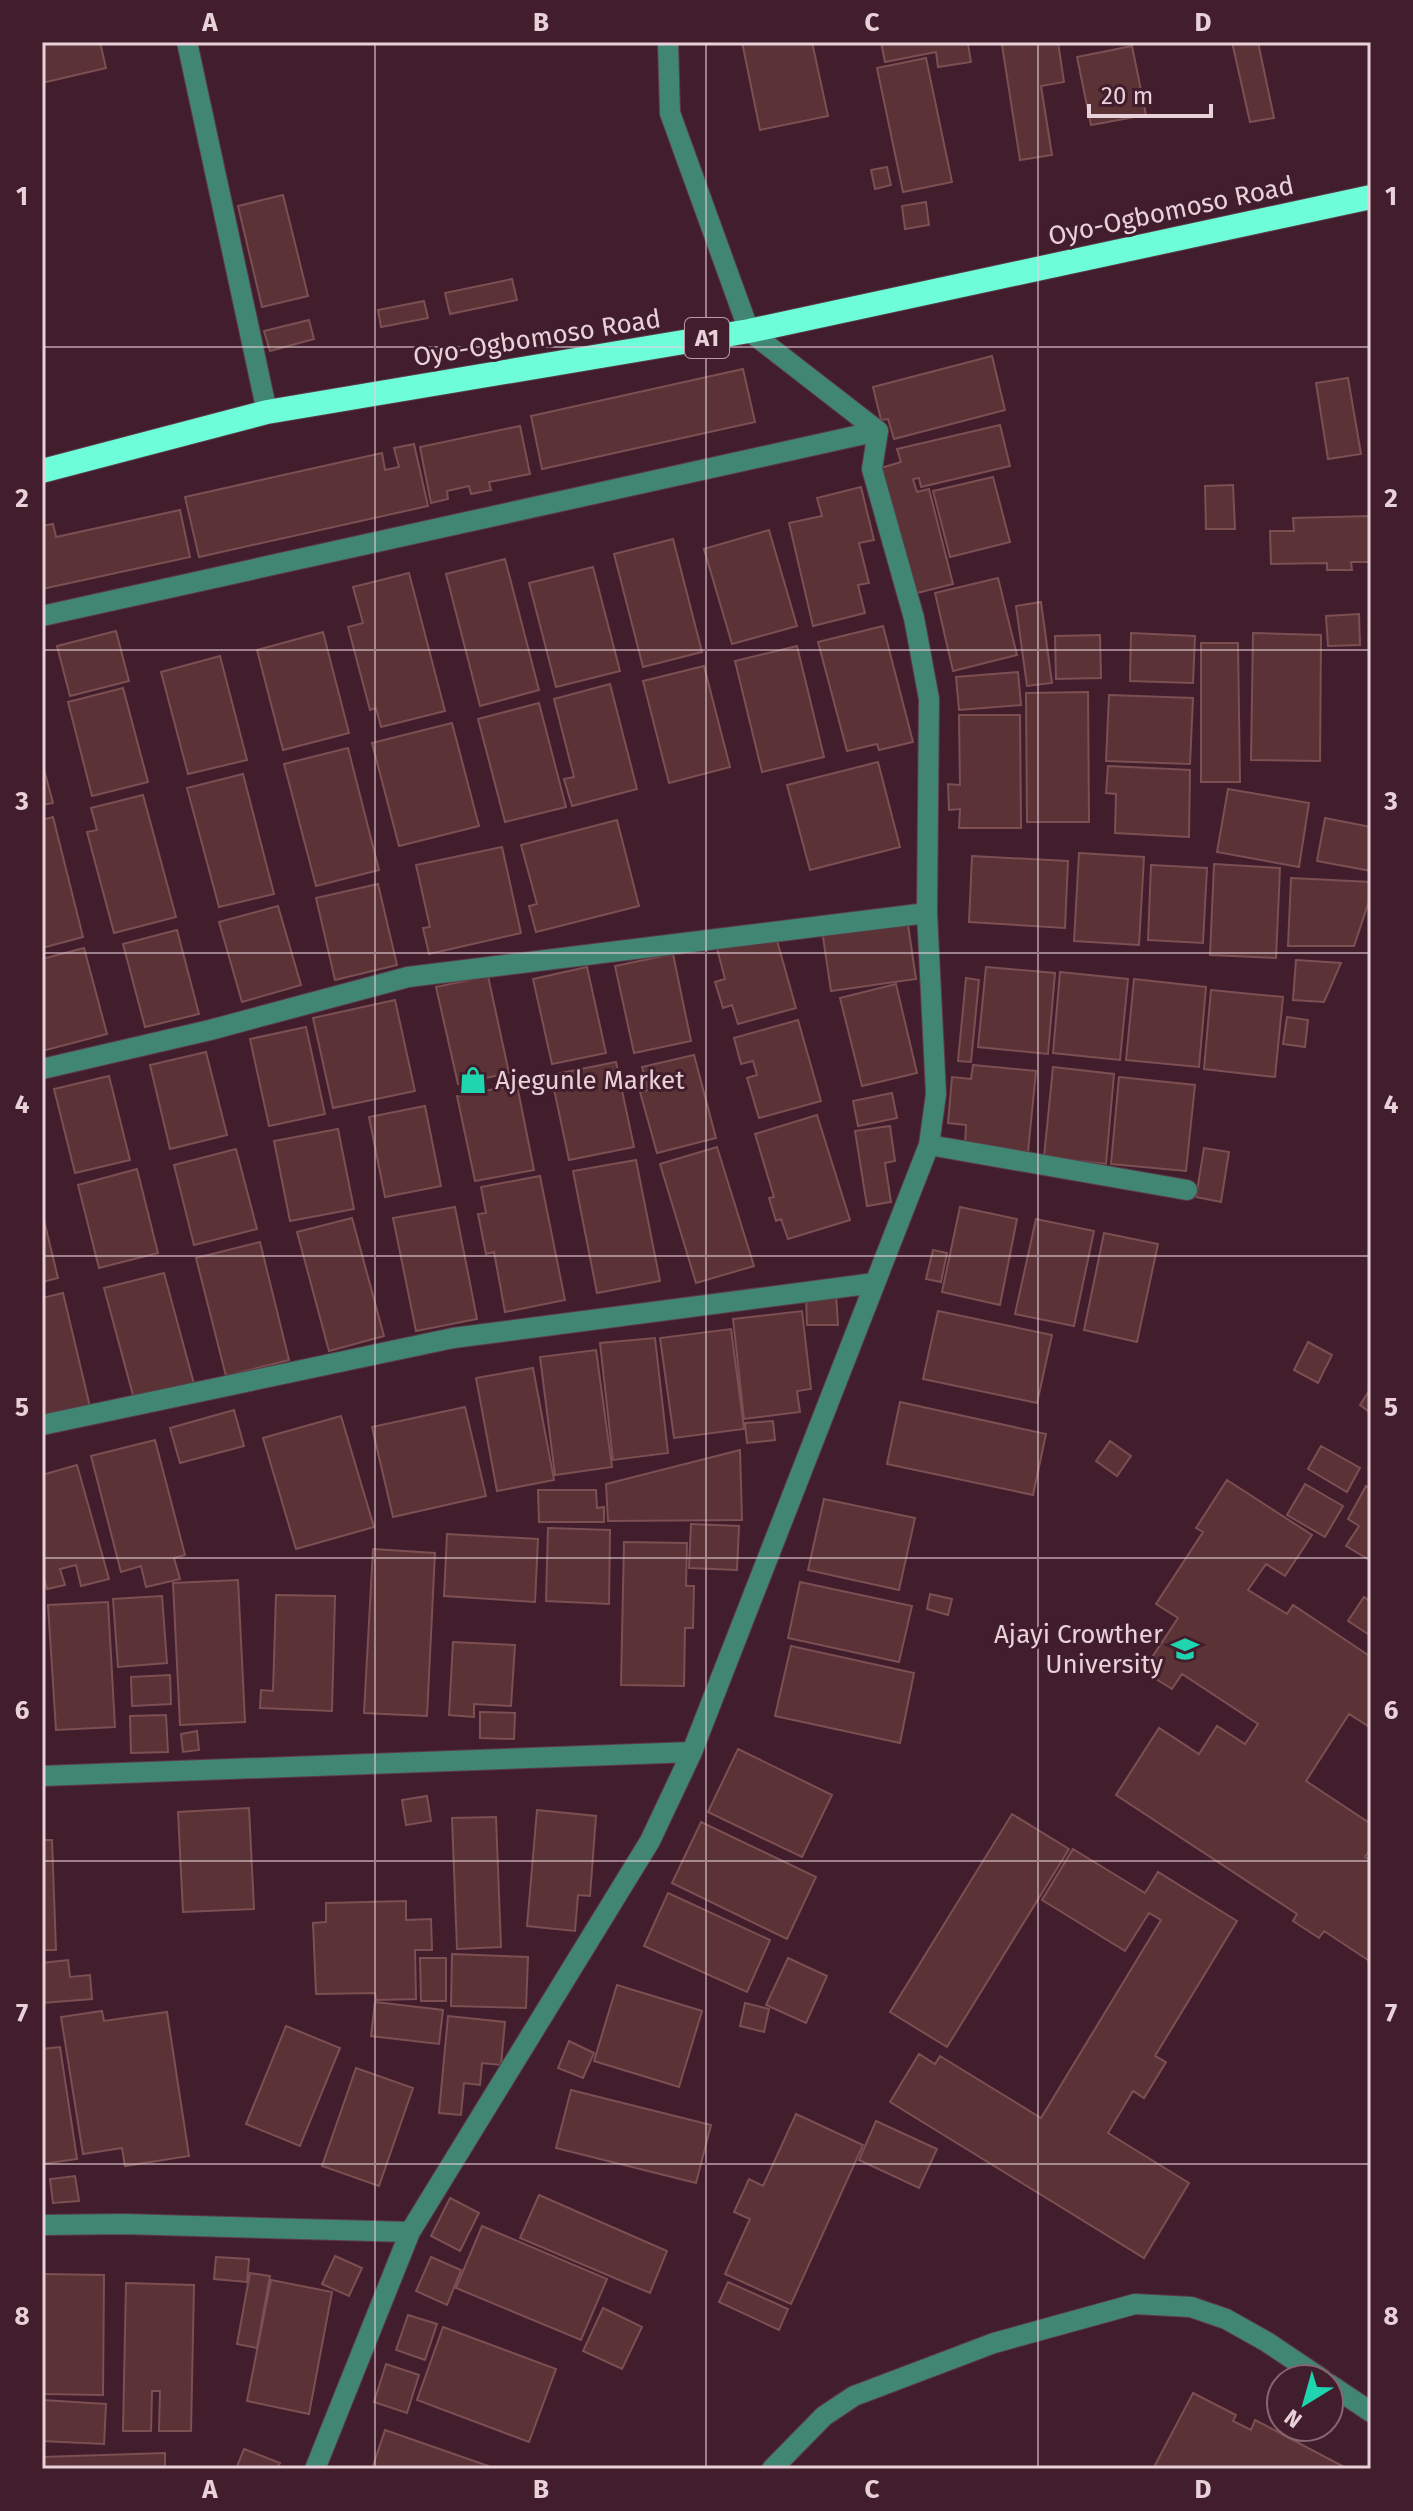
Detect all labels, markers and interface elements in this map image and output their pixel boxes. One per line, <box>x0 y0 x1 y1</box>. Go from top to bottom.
text: A <box>201 7 218 38</box>
text: B <box>533 7 549 38</box>
text: C <box>865 7 880 38</box>
text: D <box>1195 7 1212 38</box>
scale bar <box>1089 68 1211 118</box>
text: 20 m <box>1101 82 1153 110</box>
street label: Oyo-Ogbomoso Road <box>1045 170 1297 252</box>
text: 1 <box>16 181 28 212</box>
text: 1 <box>1385 181 1397 212</box>
street label: Oyo-Ogbomoso Road <box>411 303 663 373</box>
road number: A1 <box>685 318 729 358</box>
text: 2 <box>15 483 29 514</box>
text: 2 <box>1384 483 1398 514</box>
text: 3 <box>14 786 29 817</box>
text: 3 <box>1383 786 1398 817</box>
shop icon: Ajegunle Market <box>458 1065 488 1095</box>
place label: Ajegunle Market <box>495 1065 685 1096</box>
text: 4 <box>15 1089 30 1120</box>
text: 4 <box>1384 1089 1399 1120</box>
text: 5 <box>15 1392 29 1423</box>
text: 5 <box>1384 1392 1398 1423</box>
place label: Ajayi Crowther University <box>994 1619 1163 1680</box>
school or university icon: Ajayi Crowther University <box>1170 1634 1200 1664</box>
text: 6 <box>15 1695 30 1726</box>
text: 6 <box>1384 1695 1399 1726</box>
text: 7 <box>16 1998 28 2029</box>
text: 7 <box>1385 1998 1397 2029</box>
text: 8 <box>14 2301 30 2332</box>
text: 8 <box>1383 2301 1399 2332</box>
north arrow <box>1265 2363 1345 2443</box>
text: N <box>1279 2403 1307 2434</box>
text: A <box>201 2474 218 2505</box>
text: B <box>533 2474 549 2505</box>
text: C <box>865 2474 880 2505</box>
text: D <box>1195 2474 1212 2505</box>

